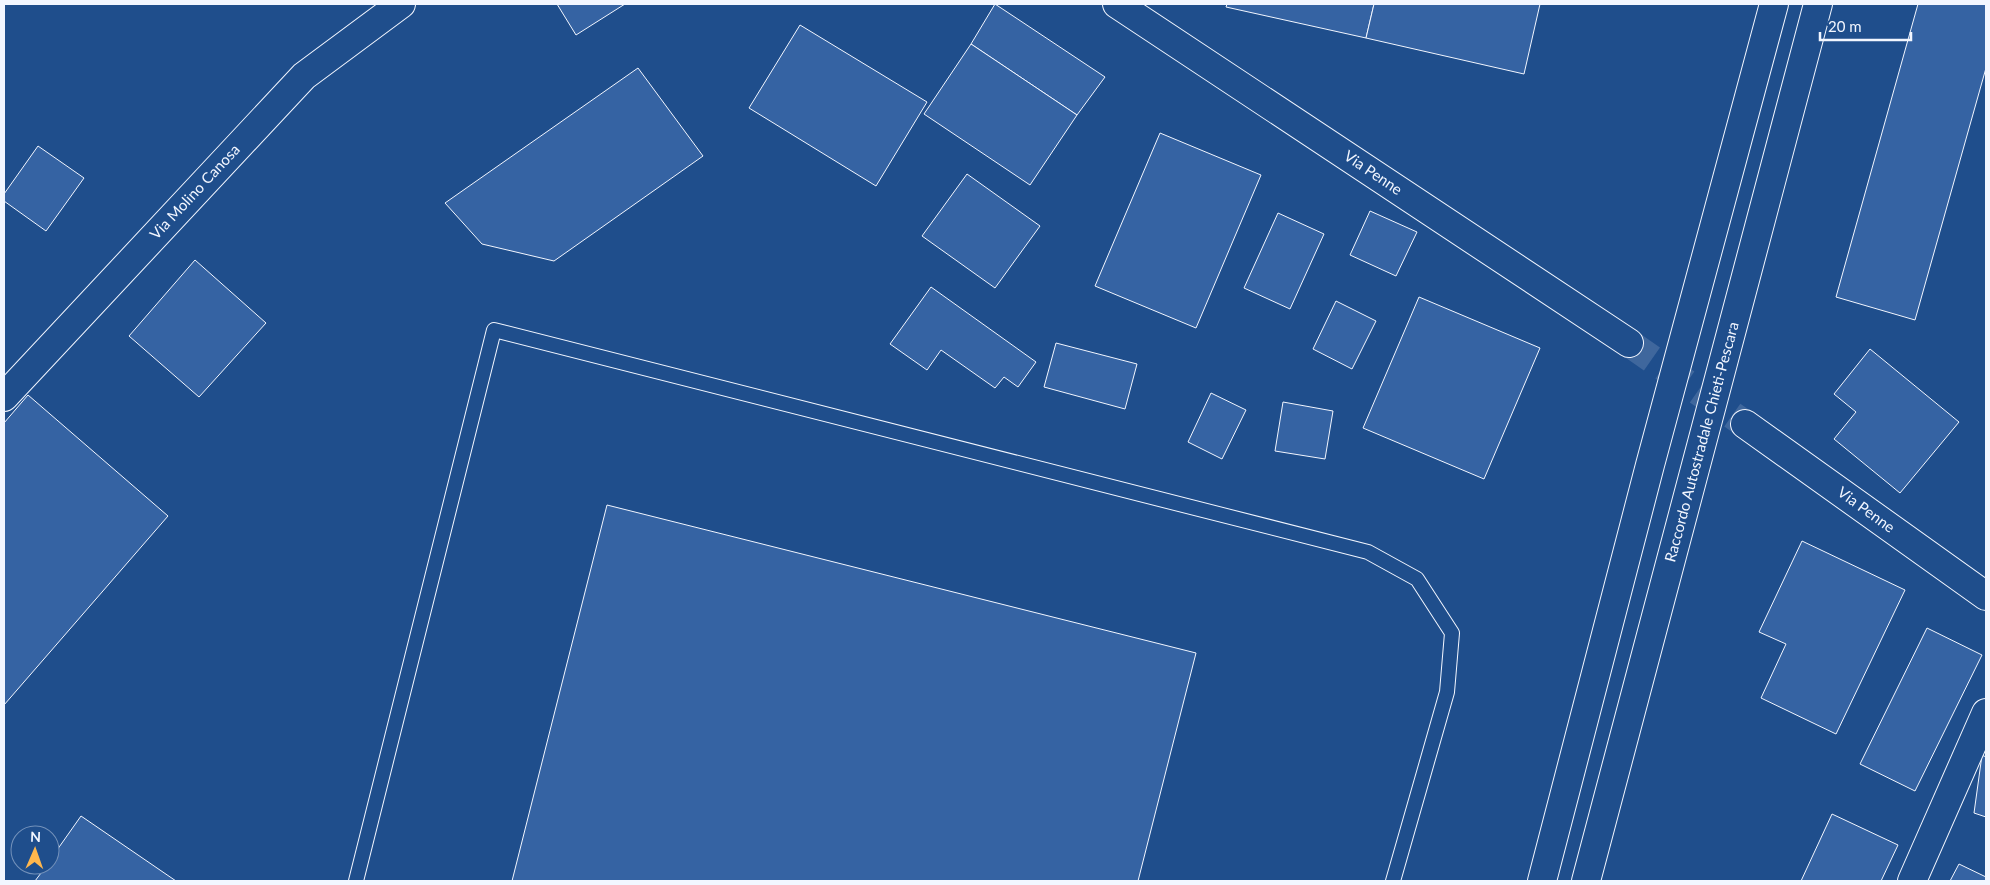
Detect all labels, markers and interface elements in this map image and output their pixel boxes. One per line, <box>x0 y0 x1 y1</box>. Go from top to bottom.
scale bar <box>1820 10 1911 42</box>
text: 20 m <box>1828 17 1862 35</box>
street label: Via Molino Canosa <box>146 140 243 243</box>
street label: Via Penne <box>1341 146 1406 198</box>
street label: Raccordo Autostradale Chieti-Pescara <box>1660 320 1742 564</box>
street label: Via Penne <box>1834 482 1899 536</box>
north arrow <box>10 825 60 875</box>
text: N <box>30 828 41 845</box>

